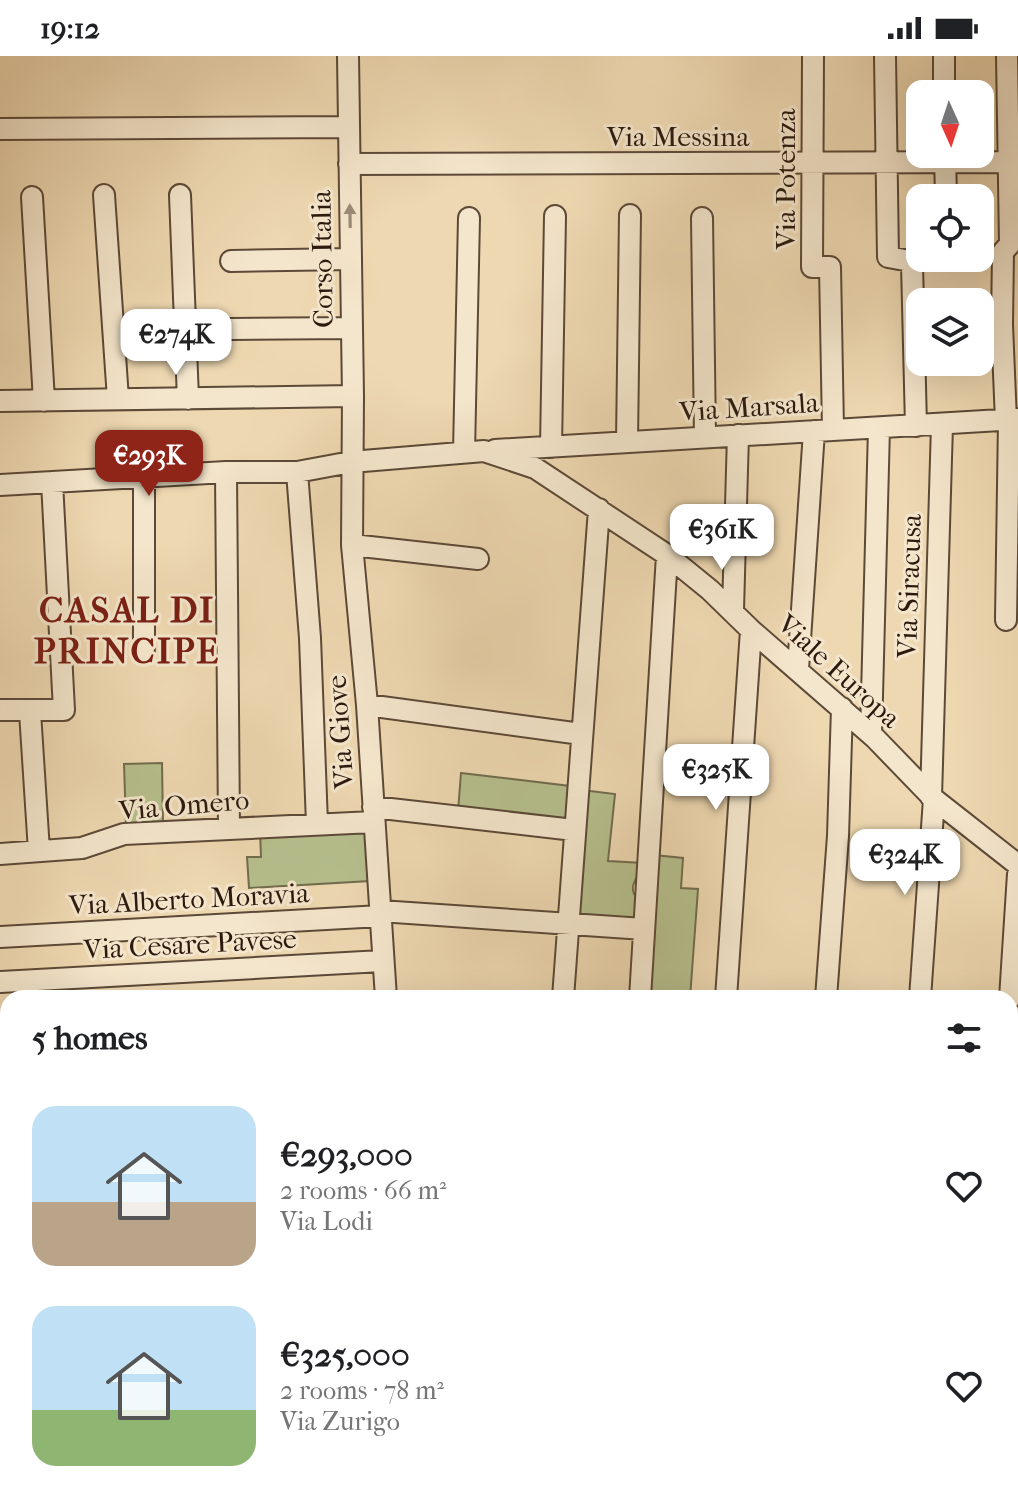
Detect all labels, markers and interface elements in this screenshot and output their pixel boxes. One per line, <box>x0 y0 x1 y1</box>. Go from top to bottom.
text: 19:12 <box>40 11 100 46</box>
north arrow <box>906 80 994 168</box>
map controls <box>906 80 994 376</box>
street label: Via Potenza <box>769 107 802 251</box>
street label: Via Messina <box>606 120 750 153</box>
button: locate <box>906 184 994 272</box>
street label: Corso Italia <box>304 189 340 328</box>
one-way arrow <box>344 203 356 228</box>
button: layers <box>906 288 994 376</box>
pin: €274K <box>120 309 232 377</box>
text: €274K <box>139 319 213 350</box>
street label: Via Marsala <box>677 386 821 428</box>
pin: €293K <box>93 430 205 498</box>
text: €293K <box>113 440 185 471</box>
pin: €361K <box>666 504 778 572</box>
street label: Via Siracusa <box>890 512 928 660</box>
text: €361K <box>688 514 756 545</box>
district label: CASAL DI PRINCIPE <box>34 589 220 672</box>
street label: Viale Europa <box>770 607 908 735</box>
street label: Via Giove <box>320 674 361 791</box>
pin: €325K <box>660 744 772 812</box>
text: €325K <box>681 754 751 785</box>
street label: Via Omero <box>117 783 250 827</box>
pin: €324K <box>849 829 961 897</box>
text: €324K <box>868 839 942 870</box>
street label: Via Alberto Moravia <box>67 876 311 922</box>
street label: Via Cesare Pavese <box>82 922 298 966</box>
icon: filters <box>942 1016 986 1060</box>
text: 5 homes <box>32 1018 147 1058</box>
text: €293,000 <box>280 1135 413 1175</box>
icon: home <box>96 1138 192 1234</box>
icon: heart <box>942 1164 986 1208</box>
text: 2 rooms · 66 m² <box>280 1175 446 1206</box>
text: Via Lodi <box>280 1206 373 1237</box>
text: €325,000 <box>280 1335 410 1375</box>
icon: home <box>96 1338 192 1434</box>
icon: heart <box>942 1364 986 1408</box>
text: 2 rooms · 78 m² <box>280 1375 444 1406</box>
text: Via Zurigo <box>280 1406 400 1437</box>

